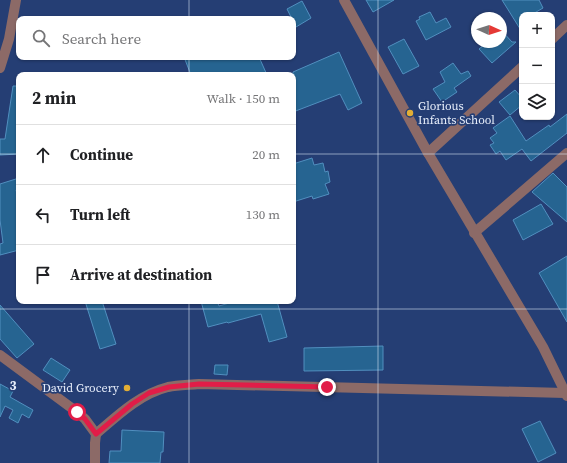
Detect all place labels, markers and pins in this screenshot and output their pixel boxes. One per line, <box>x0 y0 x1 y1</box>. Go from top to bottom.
place label: Glorious Infants School <box>418 98 495 128</box>
marker: Glorious Infants School <box>405 108 415 118</box>
place label: David Grocery <box>42 380 120 396</box>
marker: David Grocery <box>122 383 132 393</box>

